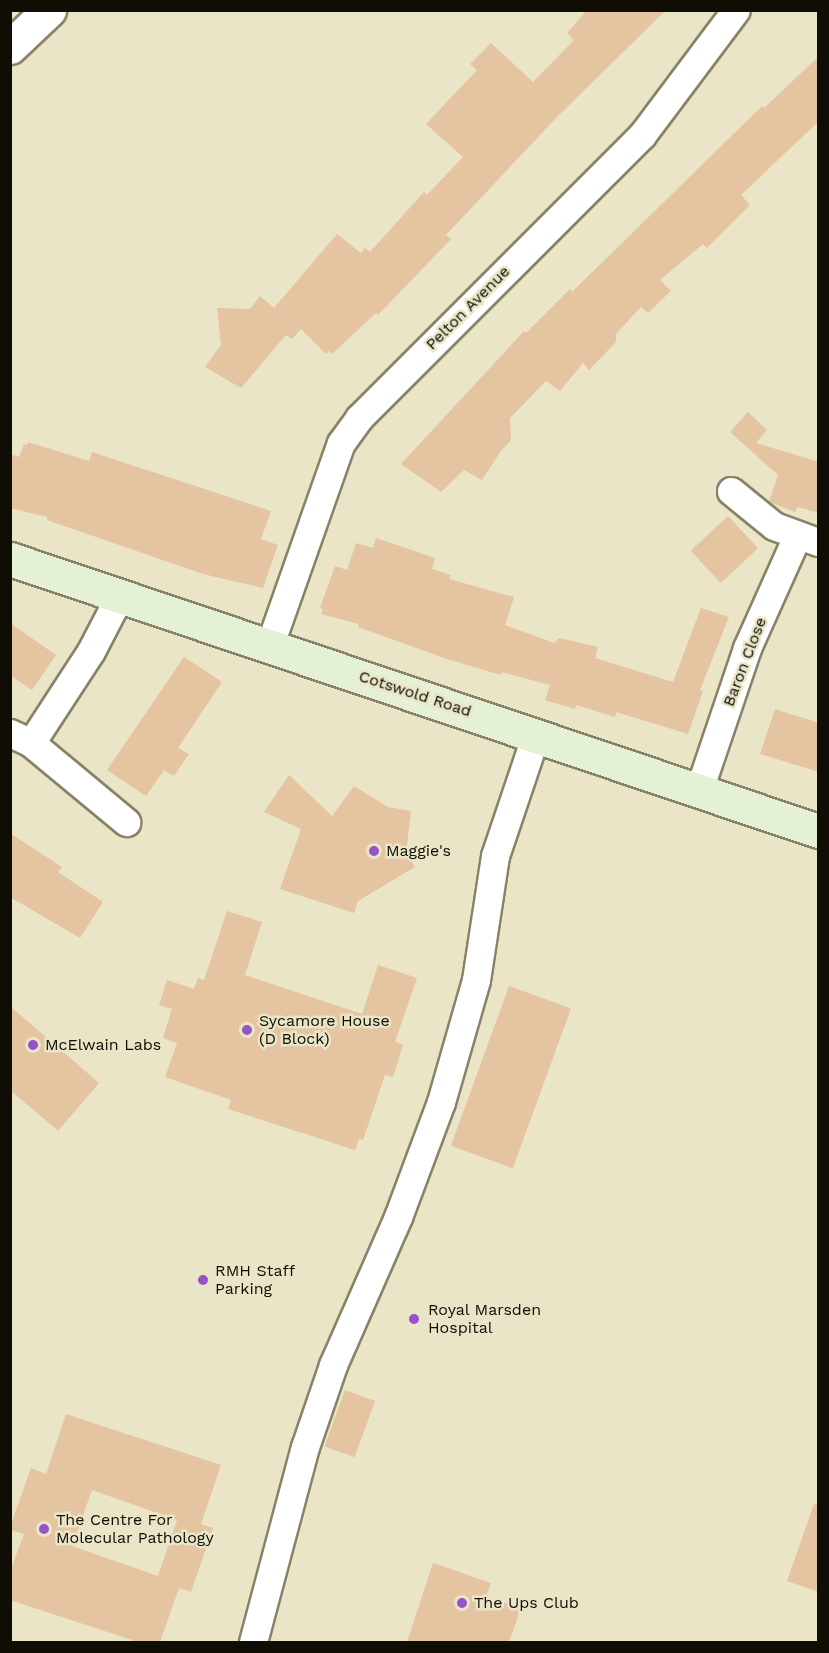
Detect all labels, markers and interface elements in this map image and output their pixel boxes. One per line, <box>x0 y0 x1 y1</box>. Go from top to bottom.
street label: Pelton Avenue <box>422 262 514 354</box>
street label: Baron Close <box>719 615 771 709</box>
street label: Cotswold Road <box>356 667 474 721</box>
place label: Maggie's <box>386 841 451 861</box>
marker: Maggie's <box>367 844 381 858</box>
place label: Sycamore House (D Block) <box>259 1011 390 1049</box>
marker: Sycamore House (D Block) <box>240 1023 254 1037</box>
place label: McElwain Labs <box>45 1035 161 1055</box>
marker: McElwain Labs <box>26 1038 40 1052</box>
place label: RMH Staff Parking <box>215 1261 295 1299</box>
marker: RMH Staff Parking <box>196 1273 210 1287</box>
place label: Royal Marsden Hospital <box>428 1300 542 1338</box>
marker: Royal Marsden Hospital <box>405 1310 423 1328</box>
place label: The Centre For Molecular Pathology <box>56 1510 214 1548</box>
marker: The Centre For Molecular Pathology <box>37 1522 51 1536</box>
place label: The Ups Club <box>474 1593 579 1613</box>
marker: The Ups Club <box>455 1596 469 1610</box>

